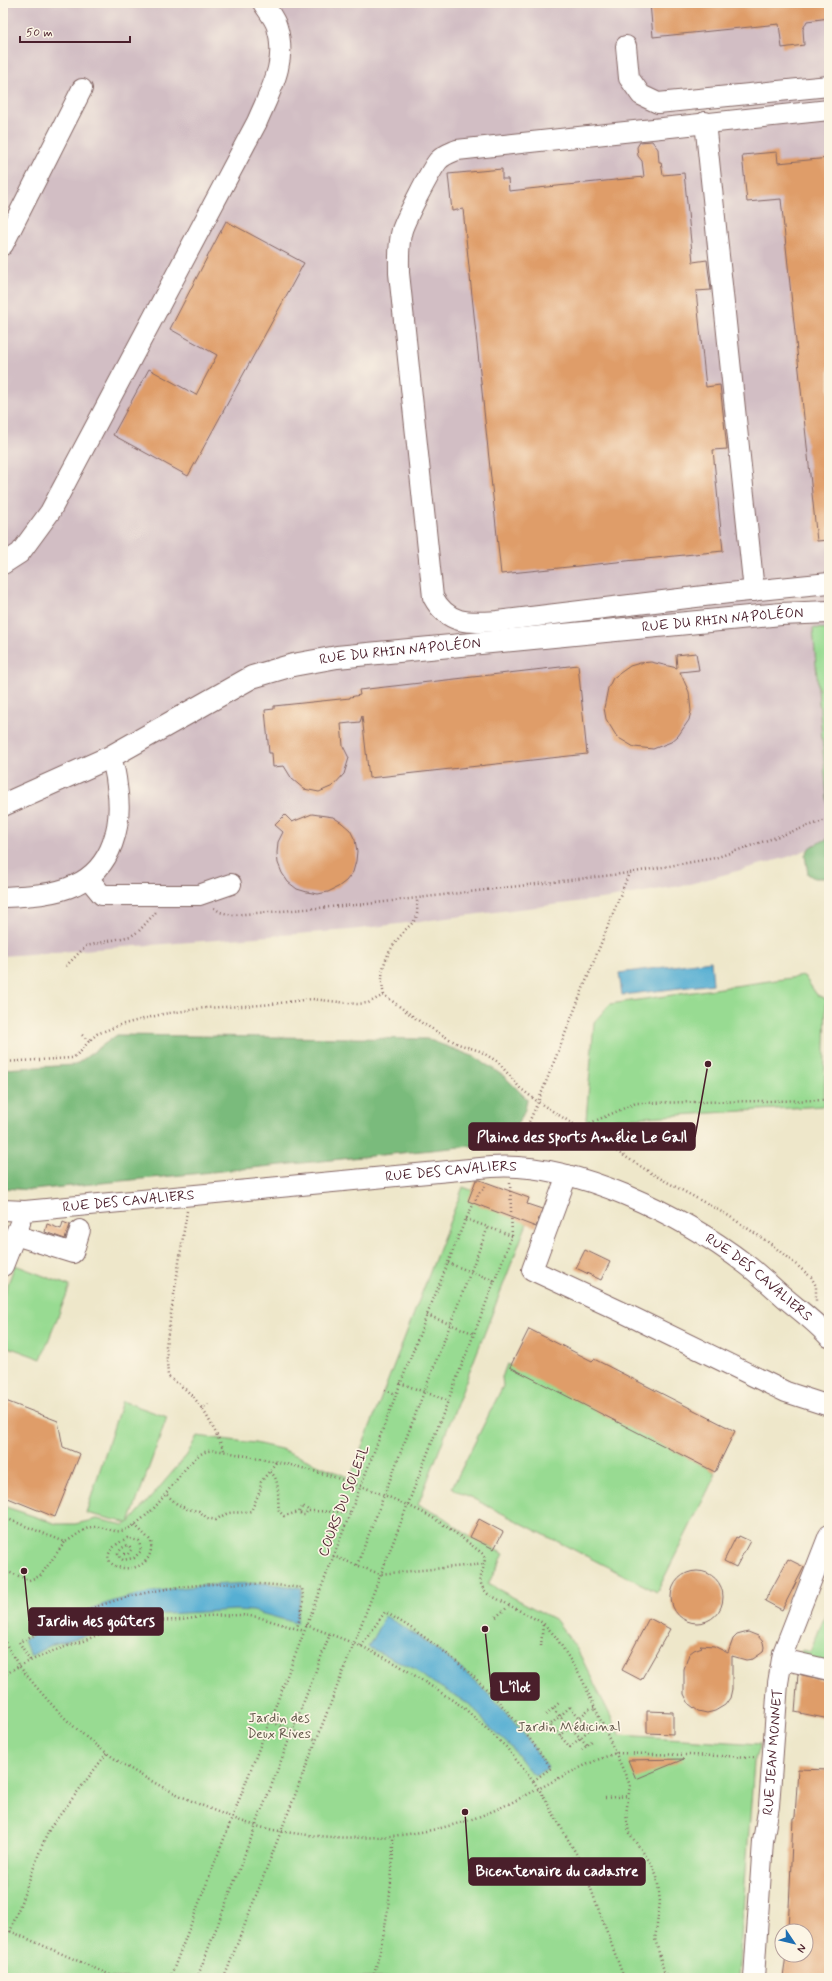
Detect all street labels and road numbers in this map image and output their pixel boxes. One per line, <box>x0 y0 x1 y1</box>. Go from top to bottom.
street label: RUE DU RHIN NAPOLÉON <box>641 604 804 636</box>
street label: RUE DU RHIN NAPOLÉON <box>318 634 482 669</box>
street label: RUE DES CAVALIERS <box>384 1158 518 1186</box>
street label: RUE DES CAVALIERS <box>62 1186 195 1216</box>
street label: RUE DES CAVALIERS <box>702 1229 816 1326</box>
street label: COURS DU SOLEIL <box>314 1442 374 1559</box>
street label: RUE JEAN MONNET <box>759 1688 787 1817</box>

